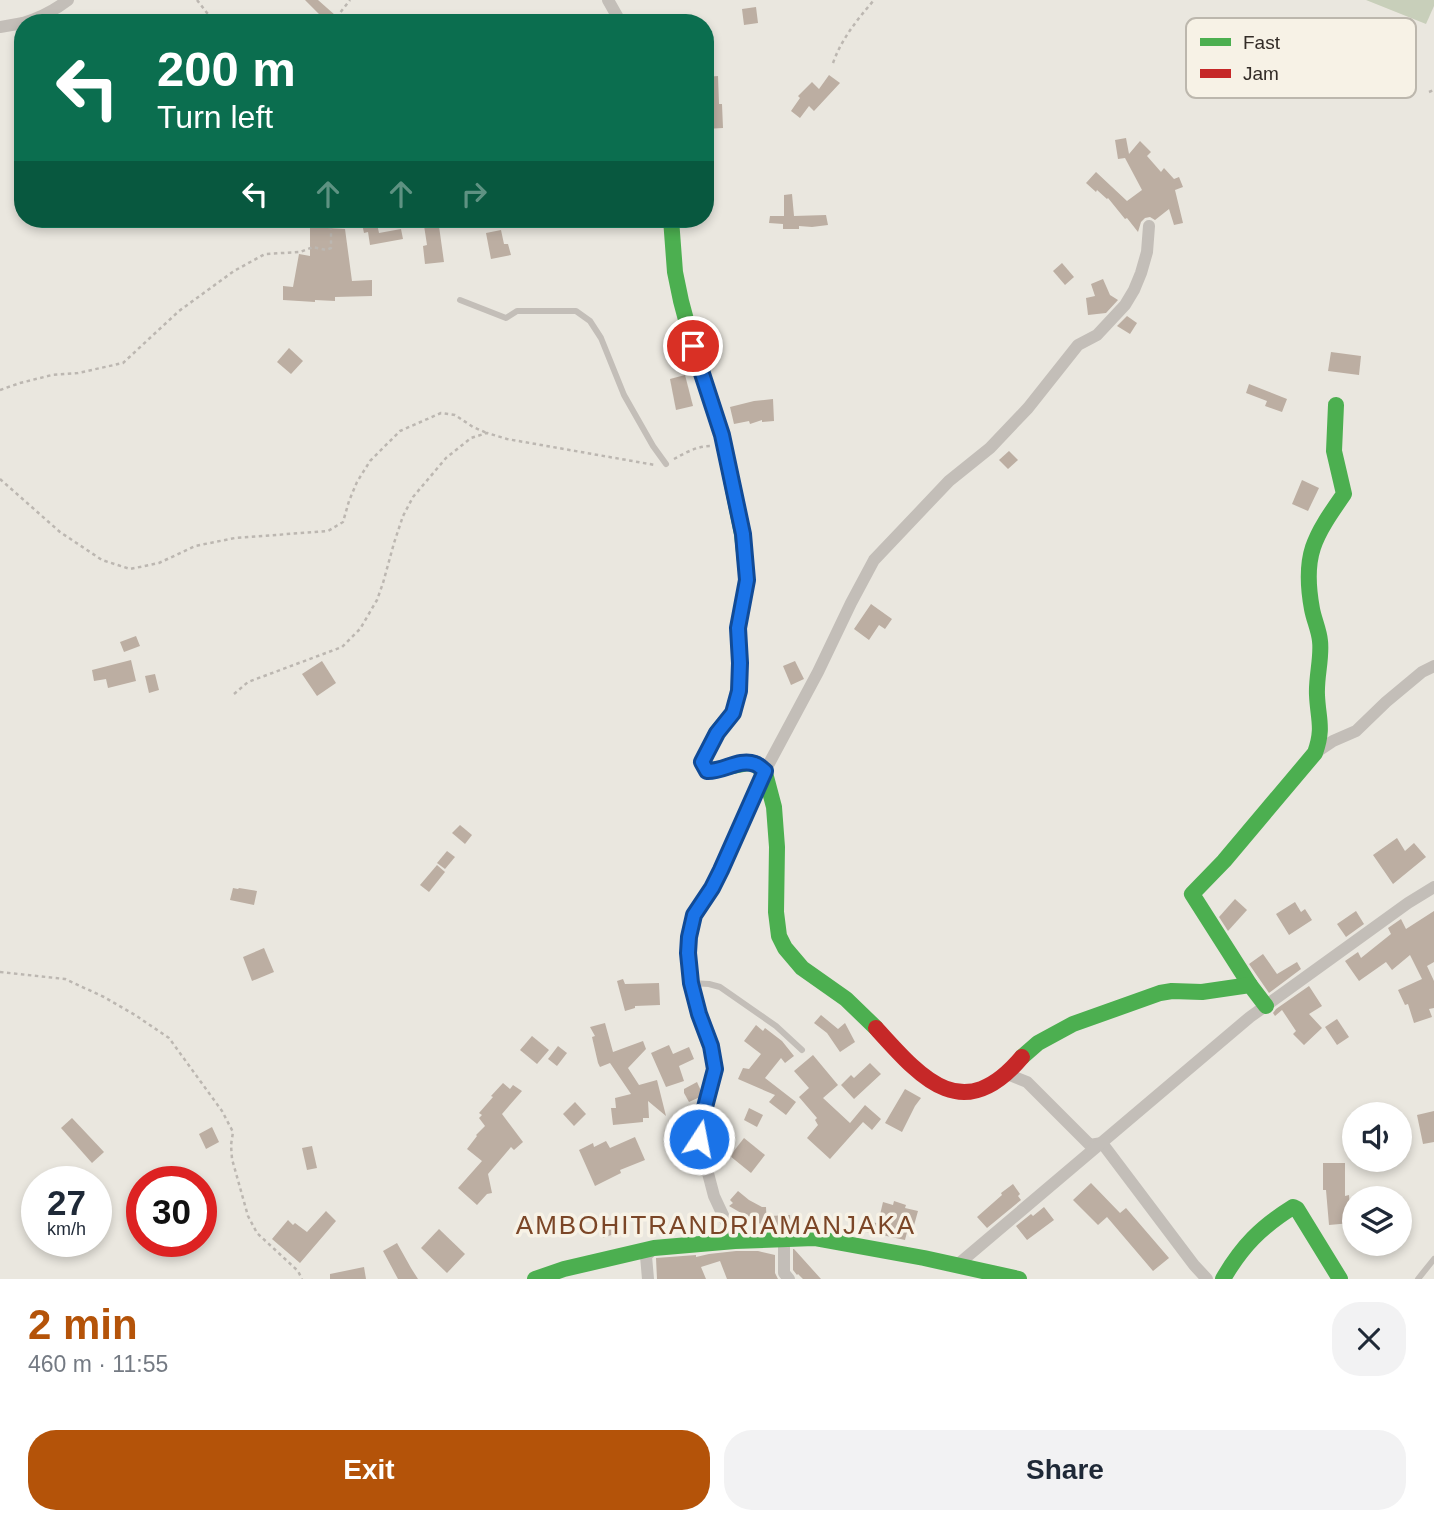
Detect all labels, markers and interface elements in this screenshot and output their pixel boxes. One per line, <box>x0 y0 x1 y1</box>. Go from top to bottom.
legend <box>1186 18 1416 98</box>
text: Fast <box>1243 32 1281 53</box>
icon: left <box>42 42 133 133</box>
text: 200 m <box>157 42 296 96</box>
text: Jam <box>1243 63 1279 84</box>
text: Turn left <box>157 99 273 135</box>
icon: left <box>236 175 274 213</box>
icon: ahead <box>309 175 347 213</box>
icon: ahead <box>382 175 420 213</box>
icon: right <box>455 175 493 213</box>
pin <box>663 316 723 376</box>
icon: arrive <box>674 327 712 365</box>
position arrow <box>662 1102 736 1176</box>
map controls <box>1342 1102 1412 1256</box>
button: sound <box>1342 1102 1412 1172</box>
speed limit sign: 30 <box>126 1166 217 1257</box>
text: 27 <box>47 1183 86 1222</box>
button: layers <box>1342 1186 1412 1256</box>
district label: AMBOHITRANDRIAMANJAKA <box>516 1210 916 1240</box>
text: km/h <box>47 1219 86 1239</box>
text: 2 min <box>28 1301 138 1348</box>
button: close <box>1332 1302 1406 1376</box>
text: 460 m · 11:55 <box>28 1351 168 1377</box>
button: Exit <box>28 1430 710 1510</box>
button: Share <box>724 1430 1406 1510</box>

